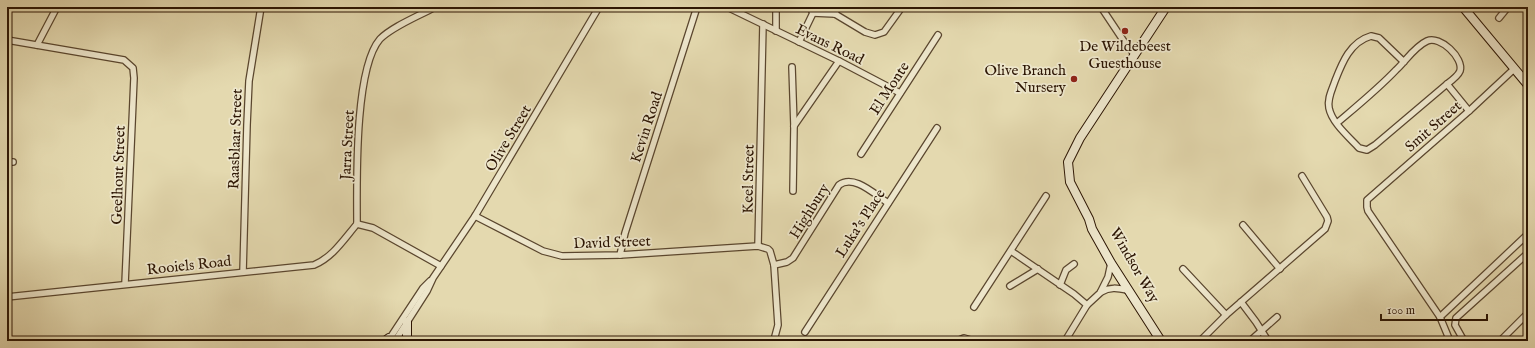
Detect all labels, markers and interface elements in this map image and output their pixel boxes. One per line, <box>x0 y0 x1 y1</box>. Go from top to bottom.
street label: Evans Road <box>792 20 868 70</box>
marker: De Wildebeest Guesthouse <box>1120 26 1130 36</box>
place label: De Wildebeest Guesthouse <box>1079 37 1171 73</box>
street label: El Monte <box>865 58 914 119</box>
place label: Olive Branch Nursery <box>984 61 1067 97</box>
marker: Olive Branch Nursery <box>1069 74 1079 84</box>
street label: Raasblaar Street <box>224 88 247 190</box>
street label: Kevin Road <box>626 88 667 165</box>
street label: Smit Street <box>1401 97 1466 156</box>
street label: Olive Street <box>481 101 536 175</box>
street label: Jarra Street <box>336 109 359 183</box>
street label: Geelhout Street <box>107 125 130 225</box>
street label: Keel Street <box>738 144 759 214</box>
street label: Highbury <box>785 180 834 242</box>
street label: Luka's Place <box>831 185 890 261</box>
street label: Windsor Way <box>1105 224 1164 307</box>
street label: David Street <box>573 232 651 253</box>
street label: Rooiels Road <box>146 252 233 279</box>
scale bar <box>1381 296 1487 322</box>
text: 100 m <box>1387 303 1415 318</box>

